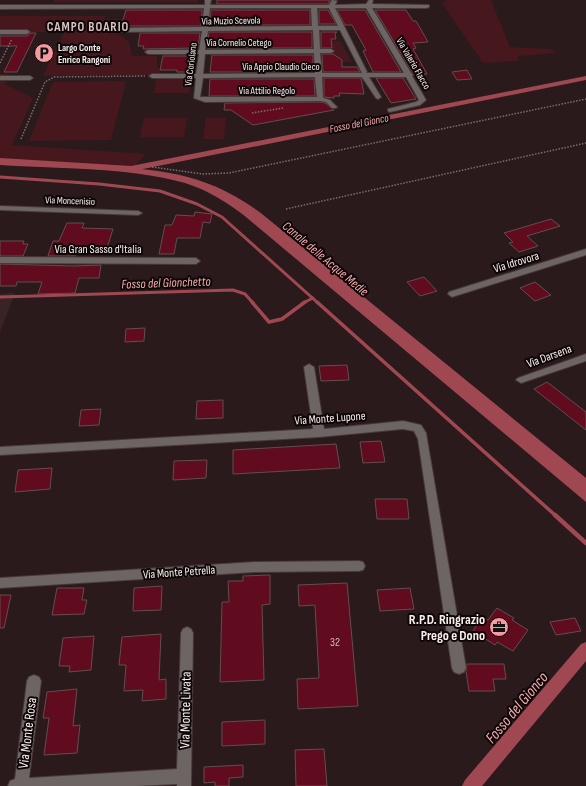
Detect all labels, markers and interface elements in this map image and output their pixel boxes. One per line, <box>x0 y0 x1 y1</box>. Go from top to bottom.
street label: Via Muzio Scevola <box>201 14 261 28</box>
district label: CAMPO BOARIO <box>47 19 129 35</box>
street label: Via Valerio Flacco <box>393 35 433 92</box>
street label: Via Cornelio Cetego <box>206 37 272 49</box>
parking icon: Largo Conte Enrico Rangoni <box>33 42 55 64</box>
place label: Largo Conte Enrico Rangoni <box>58 42 110 66</box>
street label: Via Coriolano <box>182 42 200 87</box>
street label: Via Appio Claudio Cieco <box>242 61 320 73</box>
street label: Via Attilio Regolo <box>239 85 295 97</box>
water label: Fosso del Gionco <box>328 111 390 136</box>
street label: Via Moncenisio <box>45 194 95 208</box>
water label: Canale delle Acque Medie <box>279 218 372 299</box>
street label: Via Gran Sasso d'Italia <box>54 242 142 257</box>
street label: Via Idrovora <box>491 248 541 277</box>
water label: Fosso del Gionchetto <box>121 273 212 293</box>
street label: Via Darsena <box>525 341 574 372</box>
street label: Via Monte Lupone <box>294 409 366 428</box>
street label: Via Monte Petrella <box>142 562 216 583</box>
place label: R.P.D. Ringrazio Prego e Dono <box>409 611 485 644</box>
office icon: R.P.D. Ringrazio Prego e Dono <box>488 616 510 638</box>
house number: 32 <box>330 635 340 650</box>
water label: Fosso del Gionco <box>482 668 553 748</box>
street label: Via Monte Livata <box>176 671 195 749</box>
street label: Via Monte Rosa <box>15 697 40 769</box>

